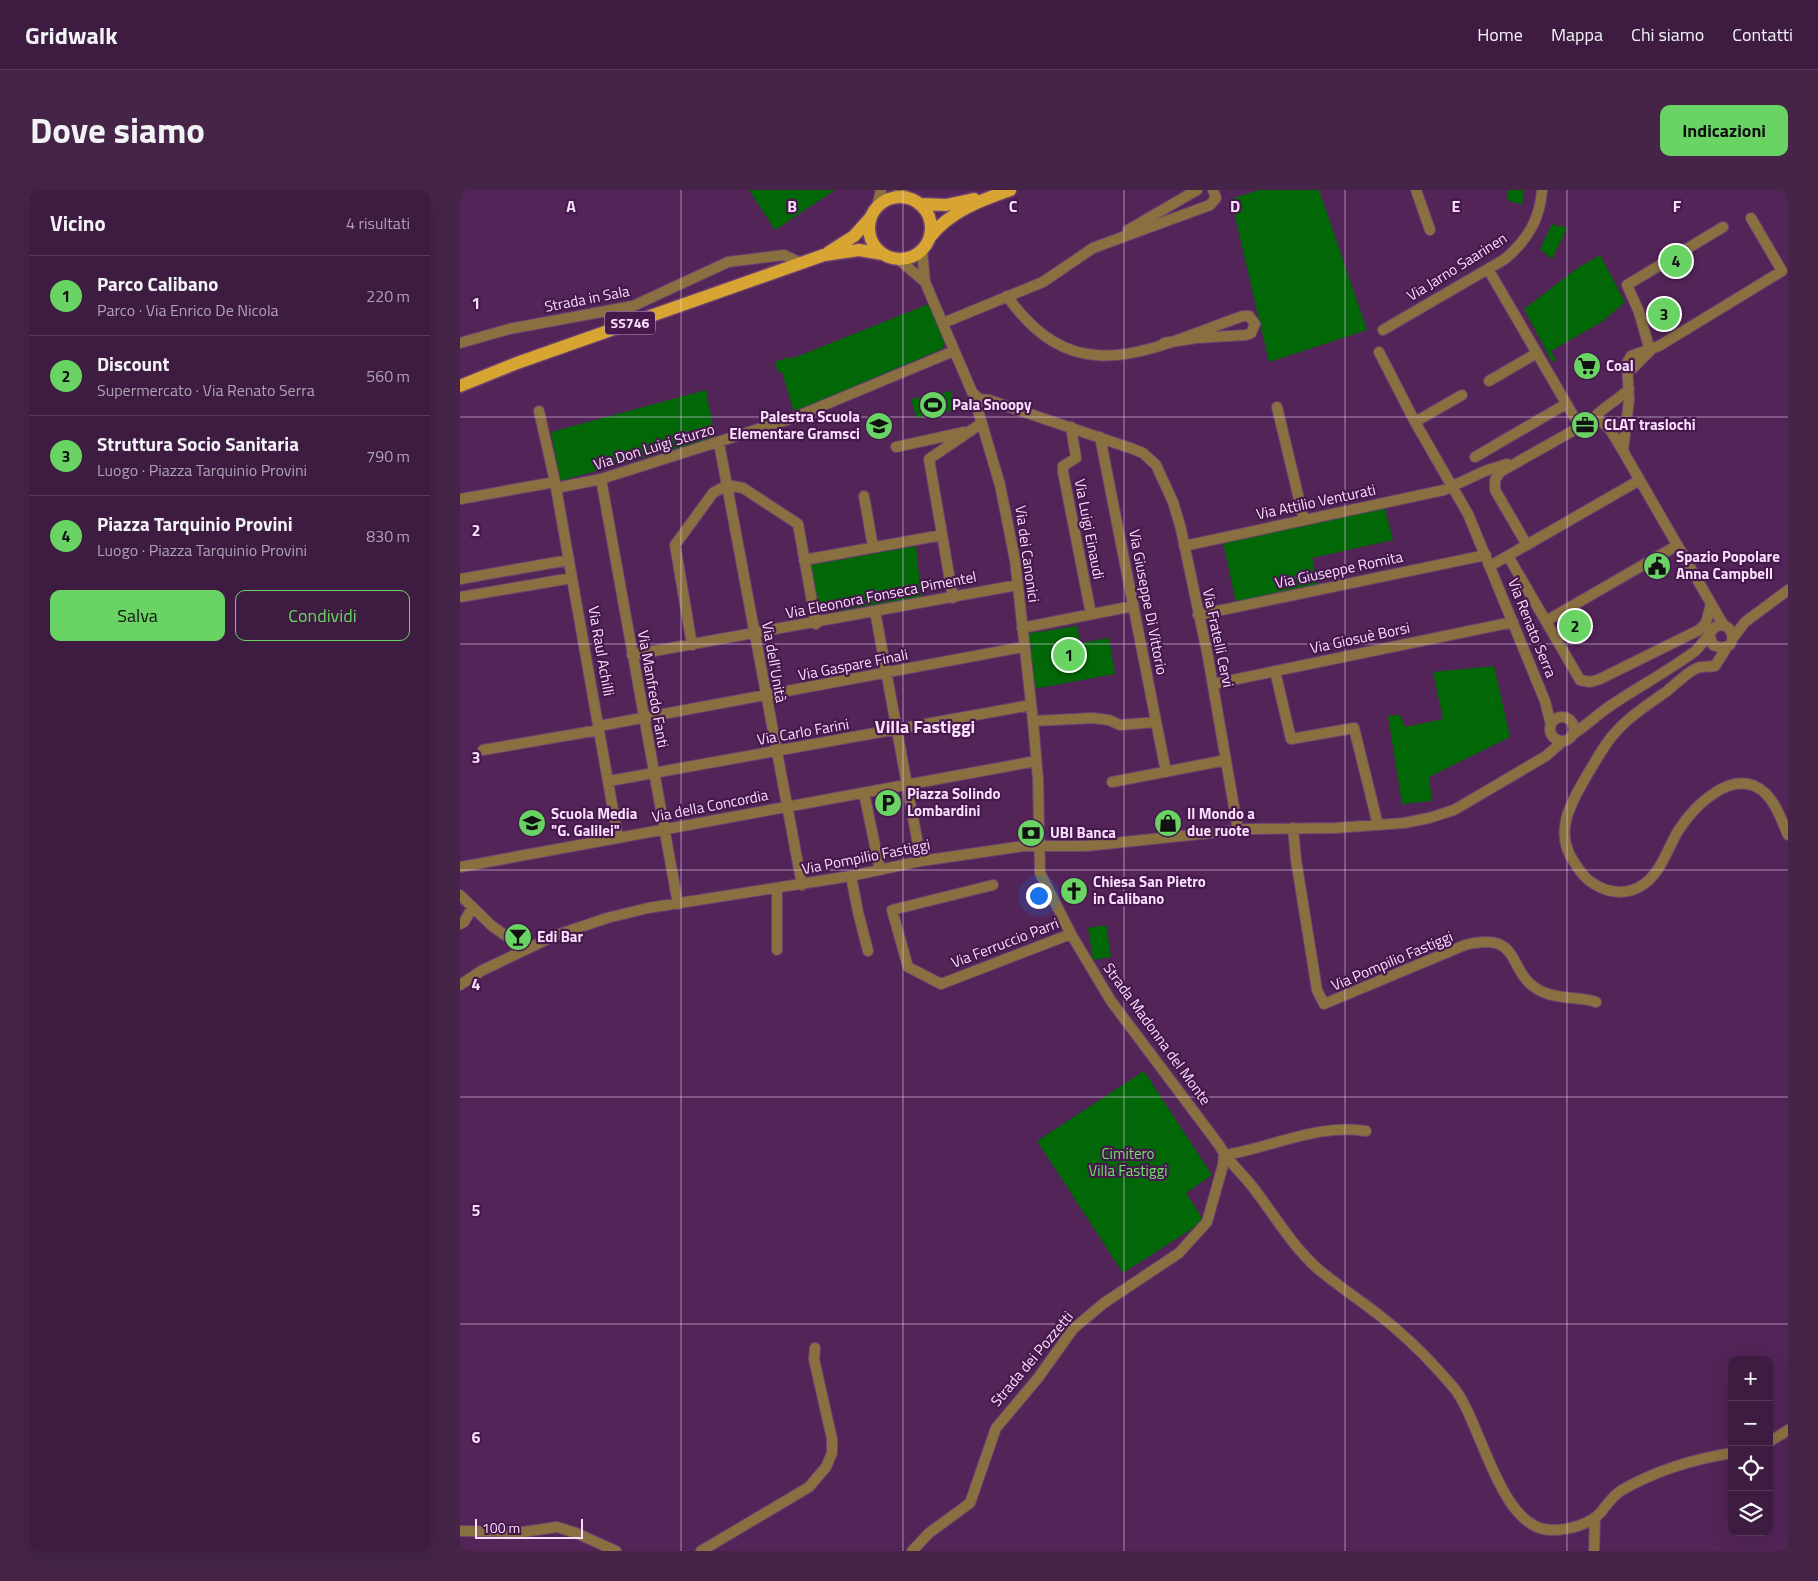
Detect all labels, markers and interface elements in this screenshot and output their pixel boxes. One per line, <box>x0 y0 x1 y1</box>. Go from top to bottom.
text: Gridwalk <box>25 17 118 53</box>
text: Home <box>1477 21 1523 48</box>
text: Mappa <box>1551 21 1603 48</box>
text: Chi siamo <box>1631 21 1704 48</box>
text: Contatti <box>1732 21 1793 48</box>
text: Dove siamo <box>30 103 205 157</box>
button: Indicazioni <box>1660 105 1788 156</box>
text: A <box>566 194 576 218</box>
text: B <box>787 194 797 218</box>
text: C <box>1009 194 1018 218</box>
text: D <box>1230 194 1240 218</box>
text: E <box>1452 194 1461 218</box>
text: F <box>1673 194 1682 218</box>
text: Vicino <box>50 207 106 239</box>
text: 4 risultati <box>346 211 410 235</box>
street label: Via Jarno Saarinen <box>1402 226 1511 307</box>
pin: 4 <box>1660 242 1692 280</box>
text: Parco Calibano <box>97 269 218 298</box>
street label: Strada in Sala <box>543 279 632 318</box>
text: 1 <box>62 284 70 308</box>
text: 220 m <box>366 284 410 308</box>
text: 1 <box>472 291 480 315</box>
pin: 3 <box>1648 295 1680 333</box>
text: Parco · Via Enrico De Nicola <box>97 298 279 322</box>
road number: SS746 <box>605 312 655 334</box>
text: Discount <box>97 349 169 378</box>
supermarket icon: Coal <box>1572 351 1602 381</box>
place label: Coal <box>1606 354 1634 377</box>
text: 2 <box>62 364 70 388</box>
text: 560 m <box>366 364 410 388</box>
text: Supermercato · Via Renato Serra <box>97 378 315 402</box>
sports icon: Pala Snoopy <box>918 390 948 420</box>
place label: Pala Snoopy <box>952 393 1032 416</box>
place label: Palestra Scuola Elementare Gramsci <box>729 405 860 445</box>
office icon: CLAT traslochi <box>1570 410 1600 440</box>
school or university icon: Palestra Scuola Elementare Gramsci <box>864 411 894 441</box>
place label: CLAT traslochi <box>1604 413 1696 436</box>
street label: Via Don Luigi Sturzo <box>590 417 717 476</box>
text: Struttura Socio Sanitaria <box>97 429 299 458</box>
text: 3 <box>62 444 70 468</box>
text: 790 m <box>366 444 410 468</box>
text: Luogo · Piazza Tarquinio Provini <box>97 458 307 482</box>
street label: Via Luigi Einaudi <box>1068 477 1110 581</box>
street label: Via Attilio Venturati <box>1254 478 1378 525</box>
street label: Via dei Canonici <box>1009 504 1046 604</box>
text: Piazza Tarquinio Provini <box>97 509 293 538</box>
text: 2 <box>472 518 480 542</box>
text: 4 <box>62 524 70 548</box>
text: 830 m <box>366 524 410 548</box>
street label: Via Giuseppe Di Vittorio <box>1123 527 1174 677</box>
text: Luogo · Piazza Tarquinio Provini <box>97 538 307 562</box>
street label: Via Giuseppe Romita <box>1273 545 1405 594</box>
place label: Spazio Popolare Anna Campbell <box>1676 545 1780 585</box>
public building icon: Spazio Popolare Anna Campbell <box>1642 551 1672 581</box>
street label: Via Eleonora Fonseca Pimentel <box>783 565 978 624</box>
street label: Via Renato Serra <box>1502 575 1563 681</box>
street label: Via Fratelli Cervi <box>1197 586 1240 690</box>
button: Salva <box>50 590 225 641</box>
button: Condividi <box>235 590 410 641</box>
street label: Via Raul Achilli <box>582 604 621 698</box>
pin: 2 <box>1559 607 1591 645</box>
street label: Via Giosuè Borsi <box>1308 616 1412 659</box>
street label: Via dell'Unità <box>756 619 793 705</box>
street label: Via Manfredo Fanti <box>632 628 675 750</box>
pin: 1 <box>1053 636 1085 674</box>
street label: Via Gaspare Finali <box>796 643 910 686</box>
street label: Via Carlo Farini <box>755 712 851 751</box>
district label: Villa Fastiggi <box>875 713 975 740</box>
text: 3 <box>472 745 480 769</box>
place label: Piazza Solindo Lombardini <box>907 782 1001 822</box>
street label: Via della Concordia <box>650 783 771 828</box>
parking icon: Piazza Solindo Lombardini <box>873 788 903 818</box>
place label: Scuola Media "G. Galilei" <box>551 802 638 842</box>
place label: Il Mondo a due ruote <box>1187 802 1255 842</box>
school or university icon: Scuola Media "G. Galilei" <box>517 808 547 838</box>
shop icon: Il Mondo a due ruote <box>1153 808 1183 838</box>
bank icon: UBI Banca <box>1016 818 1046 848</box>
place label: UBI Banca <box>1050 821 1116 844</box>
street label: Via Pompilio Fastiggi <box>800 833 932 880</box>
place label: Chiesa San Pietro in Calibano <box>1093 870 1206 910</box>
church icon: Chiesa San Pietro in Calibano <box>1059 876 1089 906</box>
your location <box>1026 883 1052 909</box>
street label: Via Ferruccio Parri <box>948 911 1062 974</box>
bar icon: Edi Bar <box>503 922 533 952</box>
street label: Via Pompilio Fastiggi <box>1327 924 1456 997</box>
place label: Edi Bar <box>537 925 583 948</box>
street label: Strada Madonna del Monte <box>1098 958 1217 1110</box>
text: 4 <box>472 972 481 996</box>
park label: Cimitero Villa Fastiggi <box>1089 1142 1167 1182</box>
text: 5 <box>472 1198 481 1222</box>
street label: Strada dei Pozzetti <box>985 1306 1079 1411</box>
map controls <box>1728 1356 1773 1536</box>
button: + <box>1728 1356 1773 1401</box>
button: − <box>1728 1401 1773 1446</box>
text: 6 <box>472 1425 481 1449</box>
button: locate <box>1728 1446 1773 1491</box>
button: layers <box>1728 1491 1773 1536</box>
scale bar <box>475 1516 582 1539</box>
text: 100 m <box>482 1517 520 1538</box>

